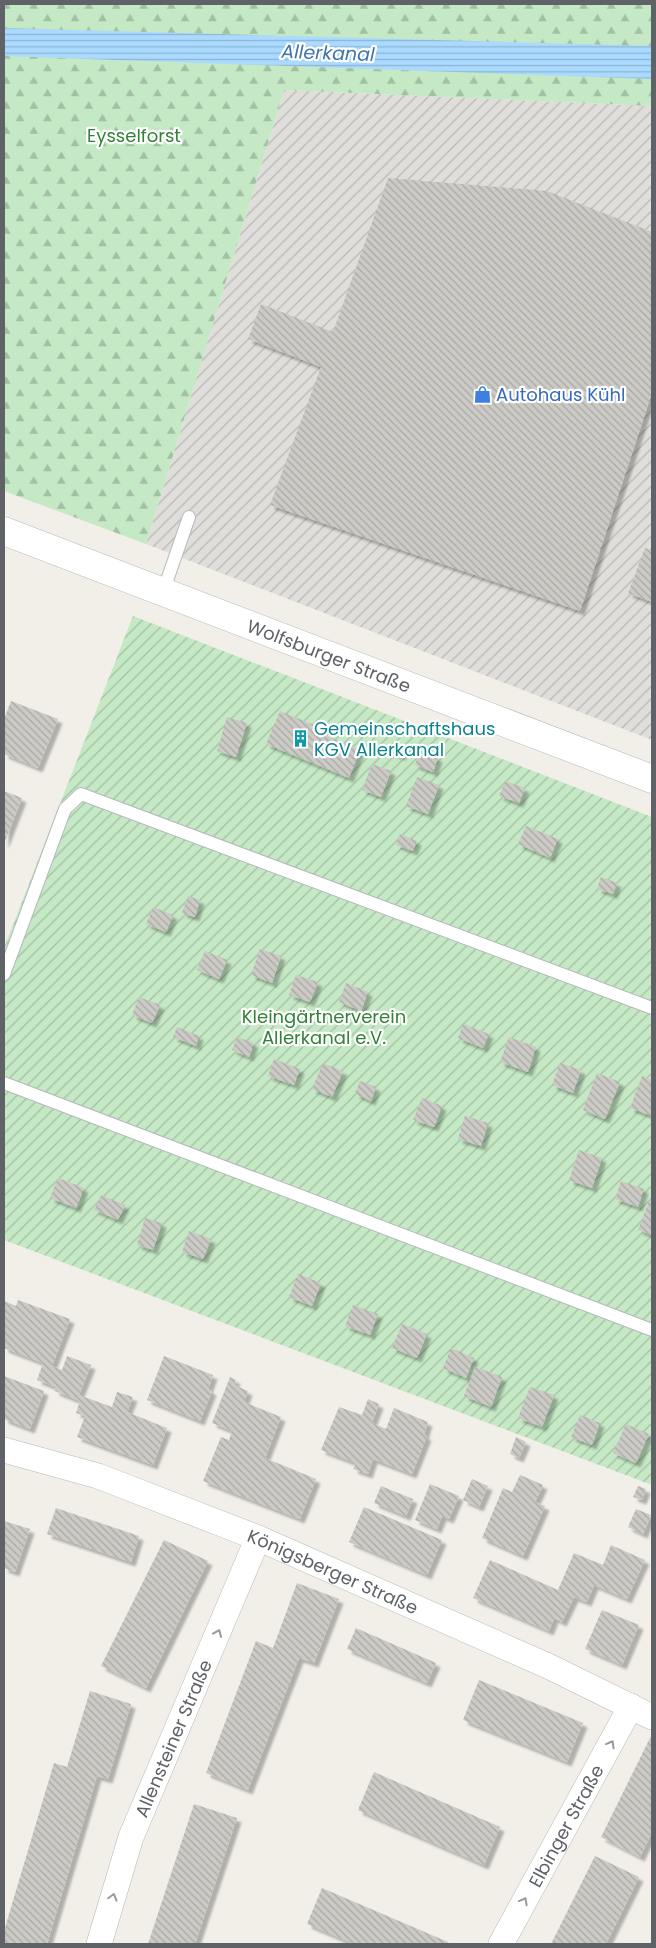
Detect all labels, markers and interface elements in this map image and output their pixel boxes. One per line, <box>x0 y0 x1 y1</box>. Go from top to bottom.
water label: Allerkanal <box>280 38 375 68</box>
park label: Eysselforst <box>87 123 181 148</box>
place label: Autohaus Kühl <box>496 382 625 407</box>
shop icon: Autohaus Kühl <box>472 384 492 404</box>
street label: Wolfsburger Straße <box>243 613 415 698</box>
place label: Gemeinschaftshaus KGV Allerkanal <box>314 716 495 762</box>
building icon: Gemeinschaftshaus KGV Allerkanal <box>290 728 310 748</box>
park label: Kleingärtnerverein Allerkanal e.V. <box>242 1004 406 1050</box>
street label: Königsberger Straße <box>244 1523 422 1620</box>
one-way arrow <box>211 1629 222 1638</box>
street label: Allensteiner Straße <box>128 1656 217 1821</box>
one-way arrow <box>604 1740 614 1749</box>
street label: Elbinger Straße <box>522 1760 609 1891</box>
one-way arrow <box>108 1894 118 1902</box>
one-way arrow <box>518 1898 528 1907</box>

